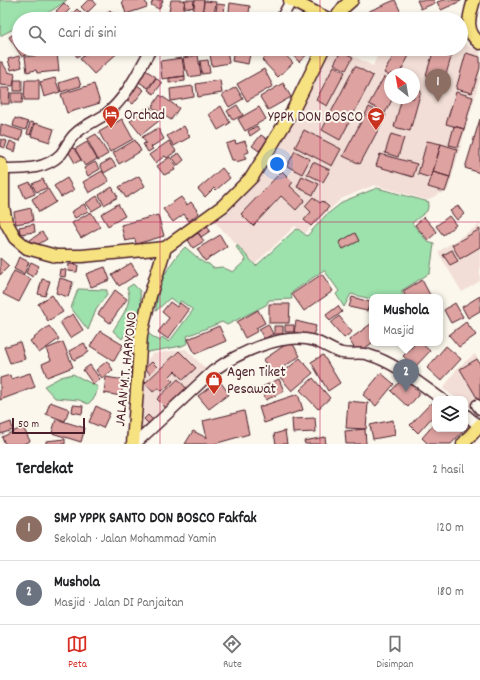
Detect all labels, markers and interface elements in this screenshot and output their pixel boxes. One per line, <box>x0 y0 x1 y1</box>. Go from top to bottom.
search box <box>12 12 468 56</box>
icon: search <box>26 23 48 45</box>
text: Cari di sini <box>58 23 116 45</box>
north arrow <box>384 68 420 104</box>
pin: 1 <box>425 69 451 102</box>
hotel icon: Orchad <box>101 104 121 129</box>
place label: Orchad <box>124 105 165 127</box>
school or university icon: YPPK DON BOSCO <box>366 106 386 131</box>
place label: YPPK DON BOSCO <box>268 107 363 129</box>
your location <box>267 154 287 174</box>
popup <box>369 294 443 346</box>
text: Mushola <box>383 300 429 322</box>
street label: JALAN M.T. HARYONO <box>110 311 144 428</box>
text: Masjid <box>383 322 414 341</box>
pin: 2 <box>393 359 419 392</box>
place label: Agen Tiket Pesawat <box>227 362 286 401</box>
shop icon: Agen Tiket Pesawat <box>204 370 224 395</box>
map controls <box>432 396 468 432</box>
button: layers <box>432 396 468 432</box>
scale bar <box>12 416 85 435</box>
text: 50 m <box>18 417 39 433</box>
text: Terdekat <box>16 458 73 482</box>
text: 2 hasil <box>432 461 464 480</box>
text: SMP YPPK SANTO DON BOSCO Fakfak <box>54 508 257 530</box>
text: 1 <box>28 519 30 538</box>
text: 120 m <box>436 519 464 538</box>
text: Sekolah · Jalan Mohammad Yamin <box>54 530 216 549</box>
text: Mushola <box>54 572 100 594</box>
text: 2 <box>26 583 32 602</box>
text: 180 m <box>437 583 464 602</box>
text: Masjid · Jalan DI Panjaitan <box>54 594 184 613</box>
tab: Peta <box>66 633 88 673</box>
tab: Rute <box>221 633 243 673</box>
tab: Disimpan <box>376 633 414 673</box>

